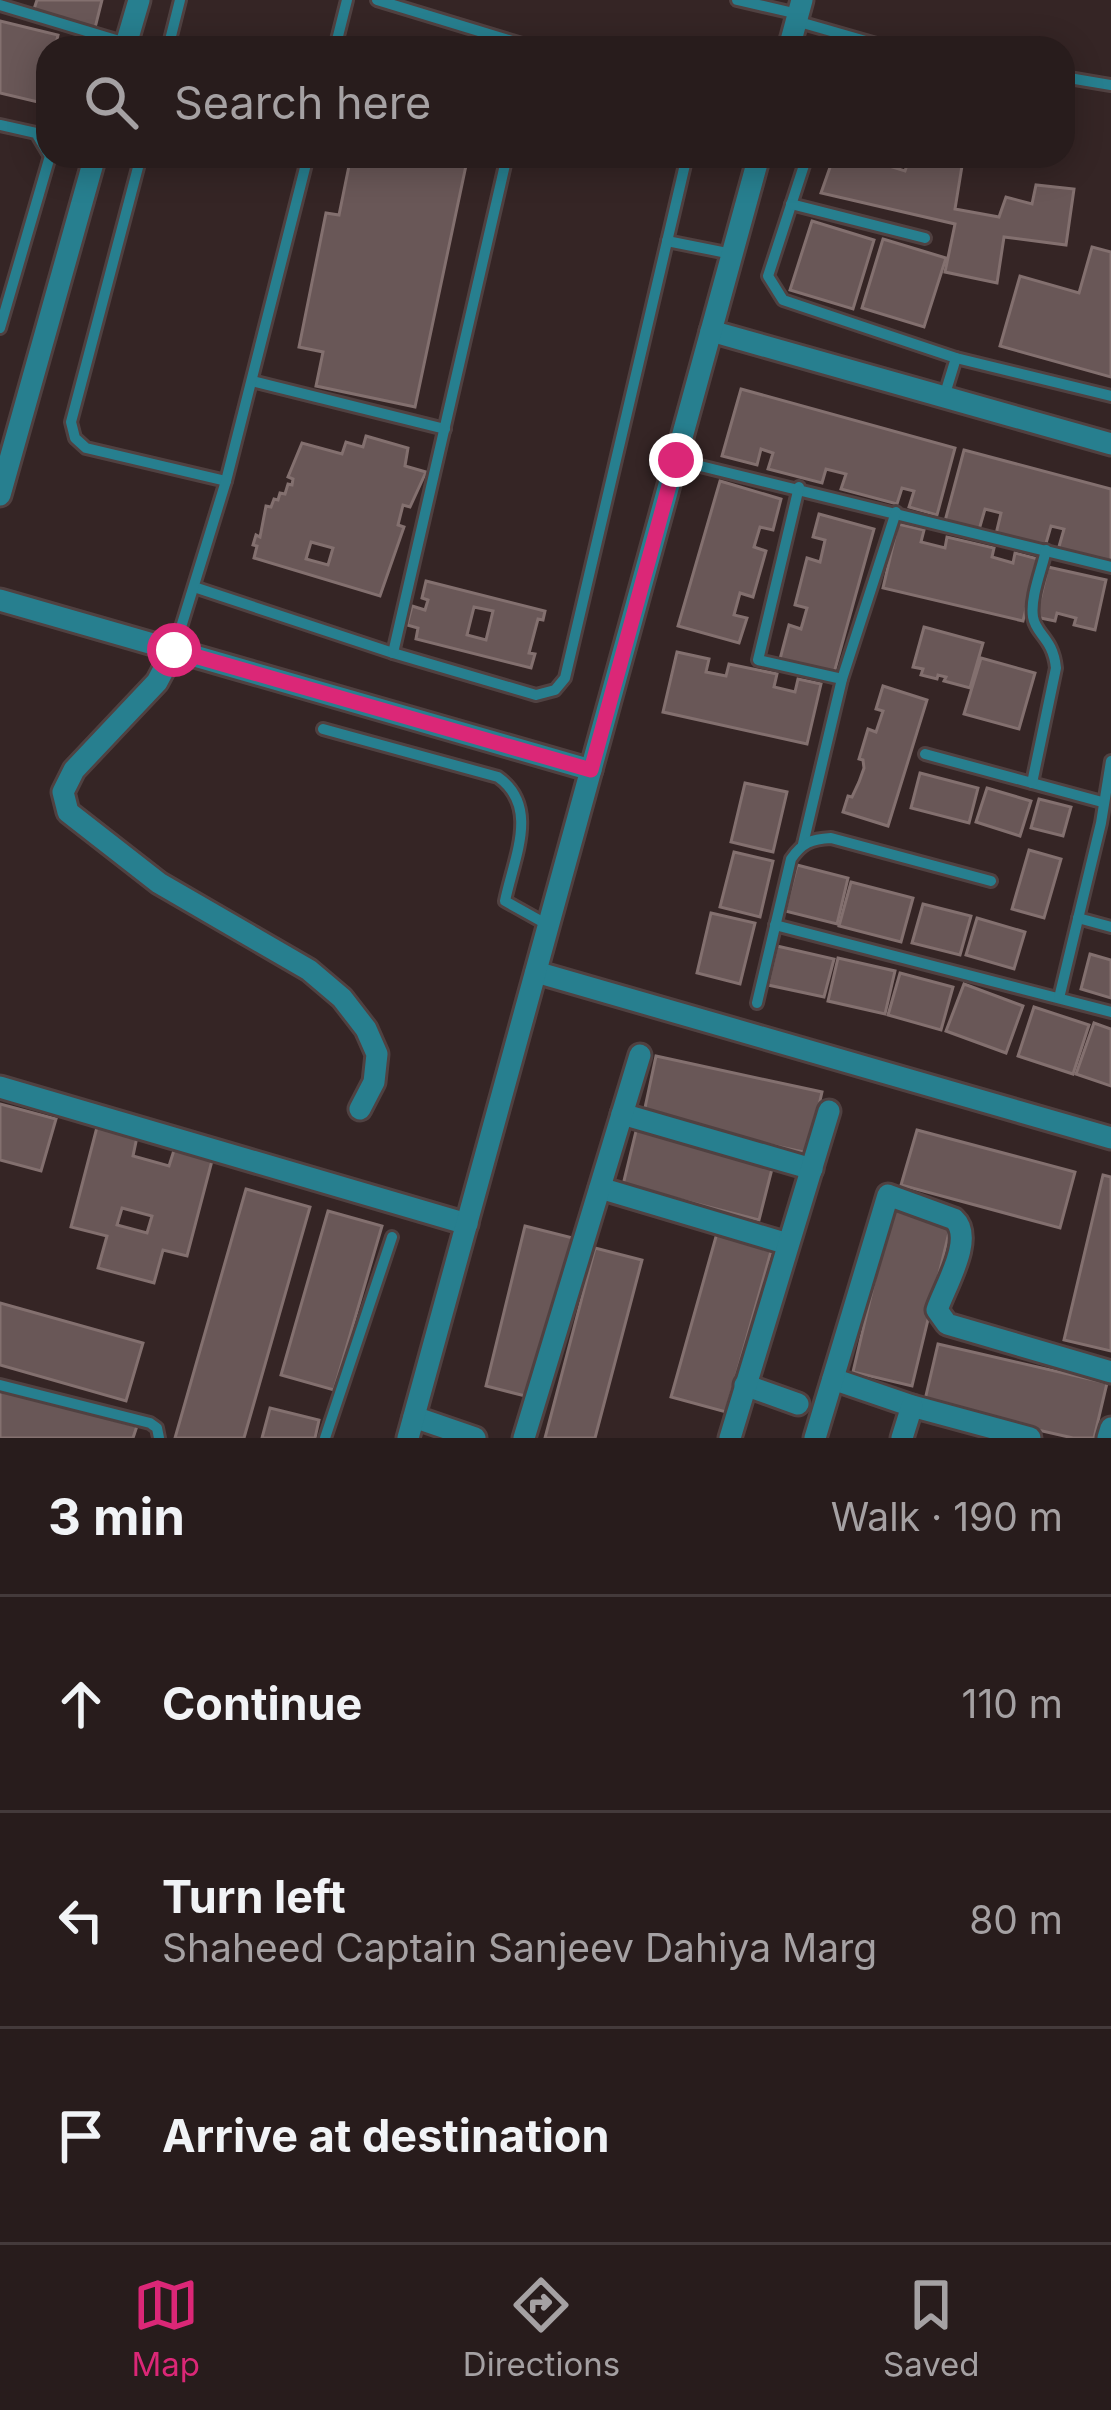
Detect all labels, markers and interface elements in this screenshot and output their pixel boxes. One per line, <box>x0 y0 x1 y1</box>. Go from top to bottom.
search box <box>36 36 1075 168</box>
icon: search <box>78 69 144 135</box>
text: Search here <box>174 75 431 130</box>
route end <box>649 433 703 487</box>
route start <box>147 623 201 677</box>
text: 3 min <box>48 1486 185 1547</box>
text: Walk · 190 m <box>831 1493 1063 1540</box>
icon: ahead <box>48 1671 114 1737</box>
text: Continue <box>162 1676 362 1731</box>
text: 110 m <box>962 1680 1063 1727</box>
text: Turn left <box>162 1869 346 1924</box>
icon: left <box>48 1887 114 1953</box>
text: 80 m <box>969 1896 1063 1943</box>
text: Shaheed Captain Sanjeev Dahiya Marg <box>162 1924 877 1971</box>
icon: arrive <box>48 2103 114 2169</box>
text: Arrive at destination <box>162 2108 609 2163</box>
tab: Map <box>131 2272 200 2384</box>
tab: Directions <box>463 2272 620 2384</box>
tab: Saved <box>883 2272 980 2384</box>

